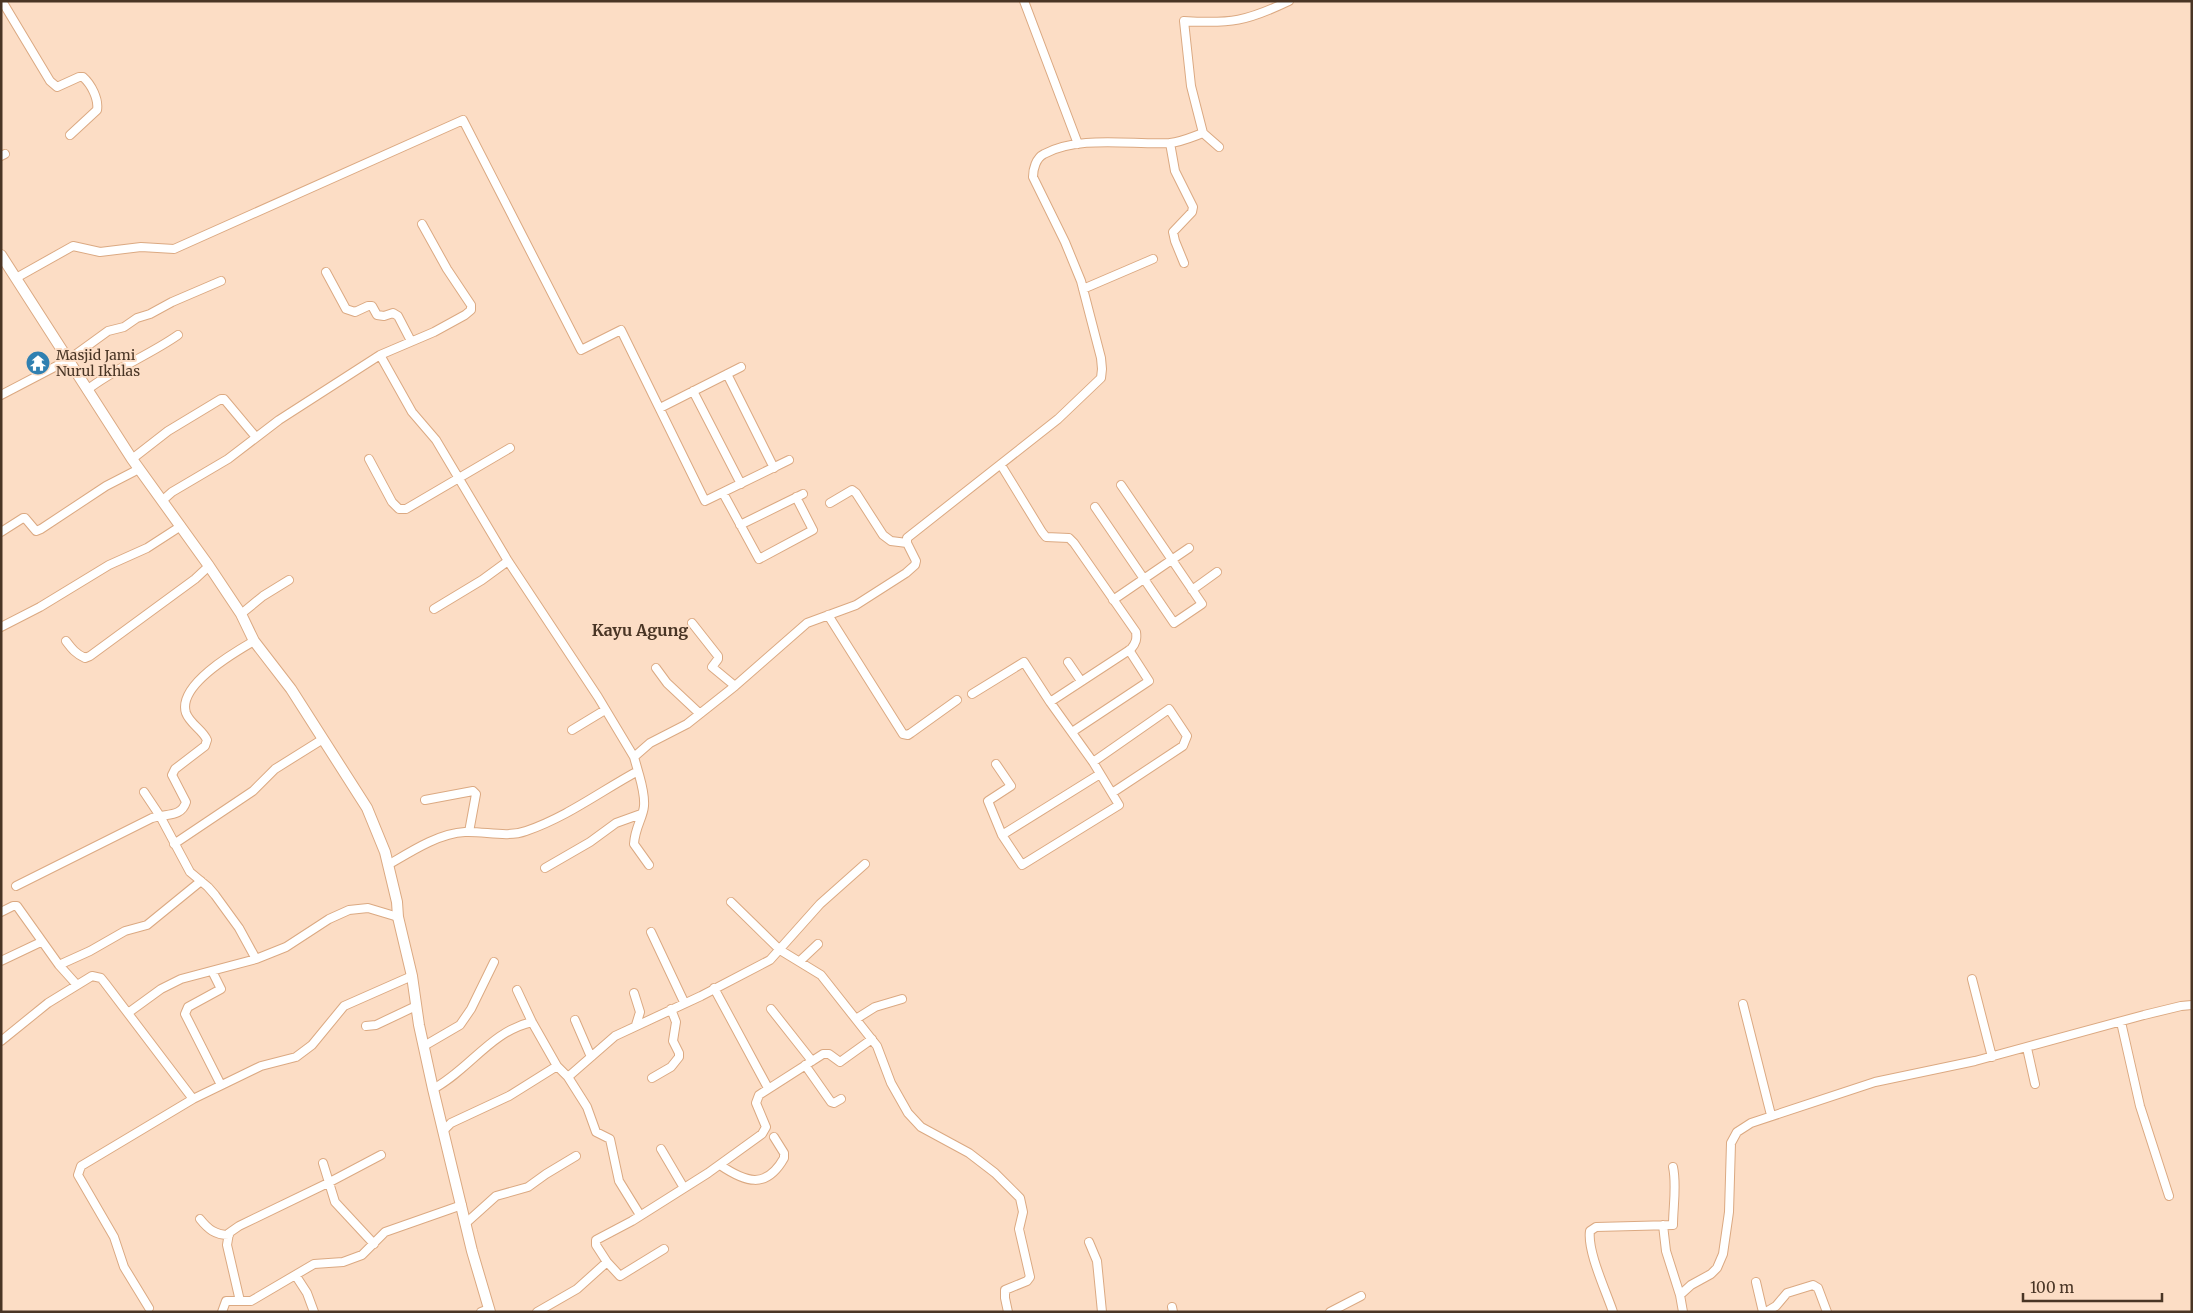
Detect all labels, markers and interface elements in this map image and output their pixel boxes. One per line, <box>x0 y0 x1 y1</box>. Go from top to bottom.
place label: Masjid Jami Nurul Ikhlas <box>56 346 140 380</box>
temple icon: Masjid Jami Nurul Ikhlas <box>25 350 51 376</box>
district label: Kayu Agung <box>592 620 688 640</box>
scale bar <box>2023 1270 2162 1302</box>
text: 100 m <box>2030 1278 2074 1297</box>

